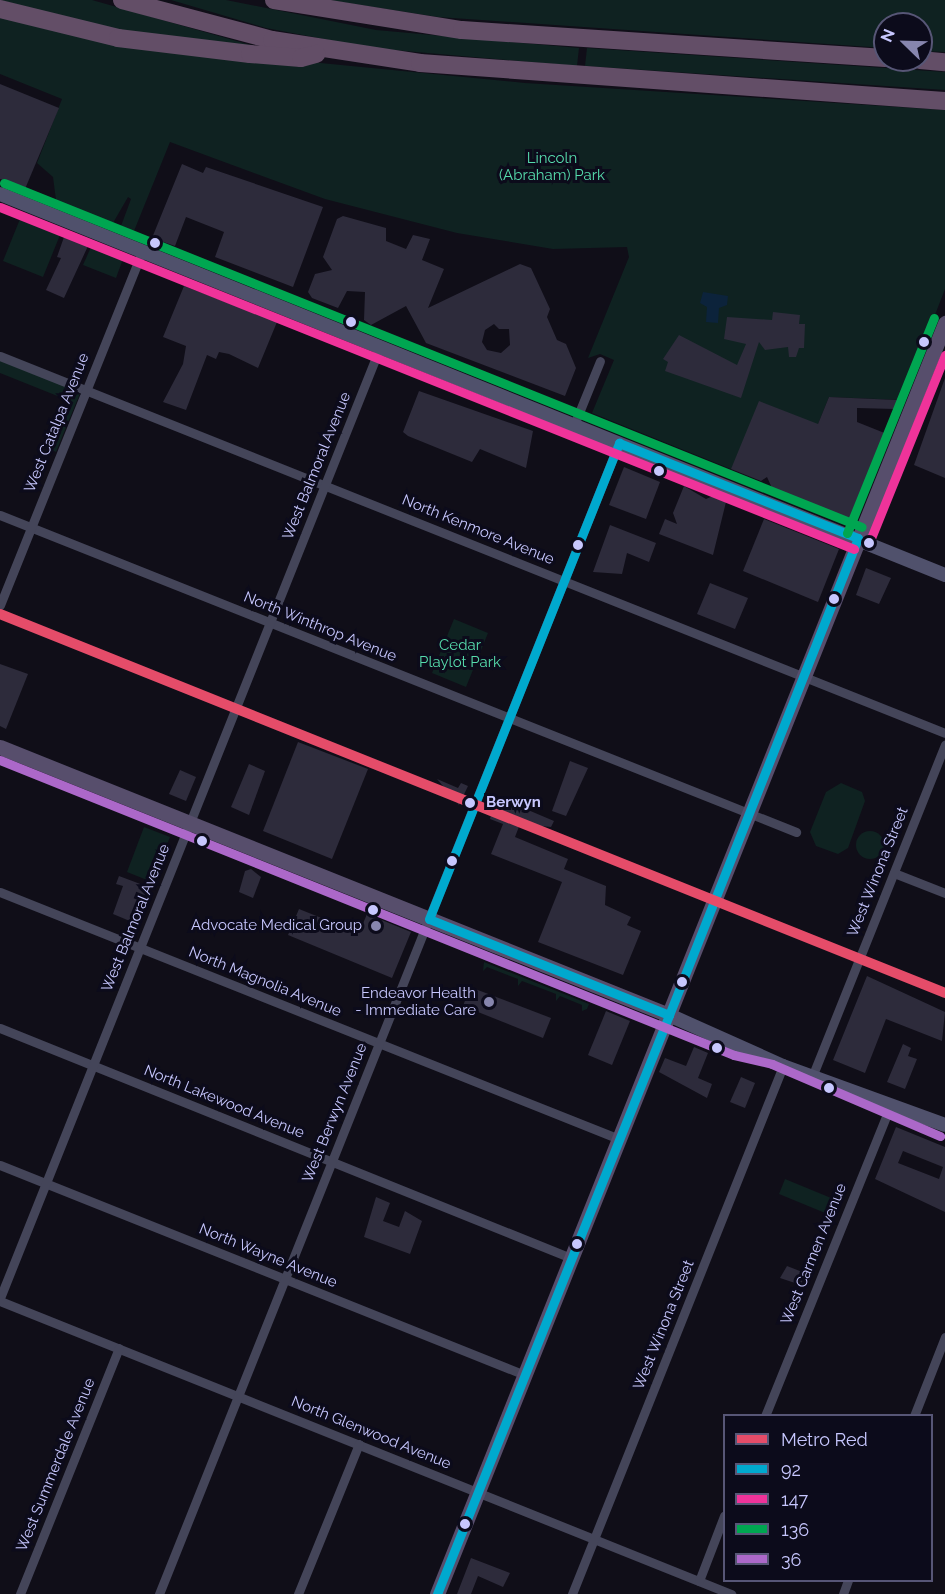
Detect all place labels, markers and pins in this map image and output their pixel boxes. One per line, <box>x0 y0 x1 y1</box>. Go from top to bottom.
unlabelled marker <box>149 237 161 249</box>
unlabelled marker <box>345 316 357 328</box>
unlabelled marker <box>918 336 930 348</box>
unlabelled marker <box>653 465 665 477</box>
unlabelled marker <box>863 537 875 549</box>
unlabelled marker <box>572 539 584 551</box>
unlabelled marker <box>828 593 840 605</box>
marker: Berwyn <box>459 792 481 814</box>
place label: Berwyn <box>486 794 541 812</box>
unlabelled marker <box>196 835 208 847</box>
unlabelled marker <box>446 855 458 867</box>
unlabelled marker <box>367 904 379 916</box>
place label: Advocate Medical Group <box>191 917 362 935</box>
marker: Advocate Medical Group <box>367 917 385 935</box>
unlabelled marker <box>676 976 688 988</box>
place label: Endeavor Health - Immediate Care <box>355 984 476 1019</box>
marker: Endeavor Health - Immediate Care <box>480 993 498 1011</box>
unlabelled marker <box>711 1042 723 1054</box>
unlabelled marker <box>823 1082 835 1094</box>
unlabelled marker <box>571 1238 583 1250</box>
unlabelled marker <box>459 1518 471 1530</box>

